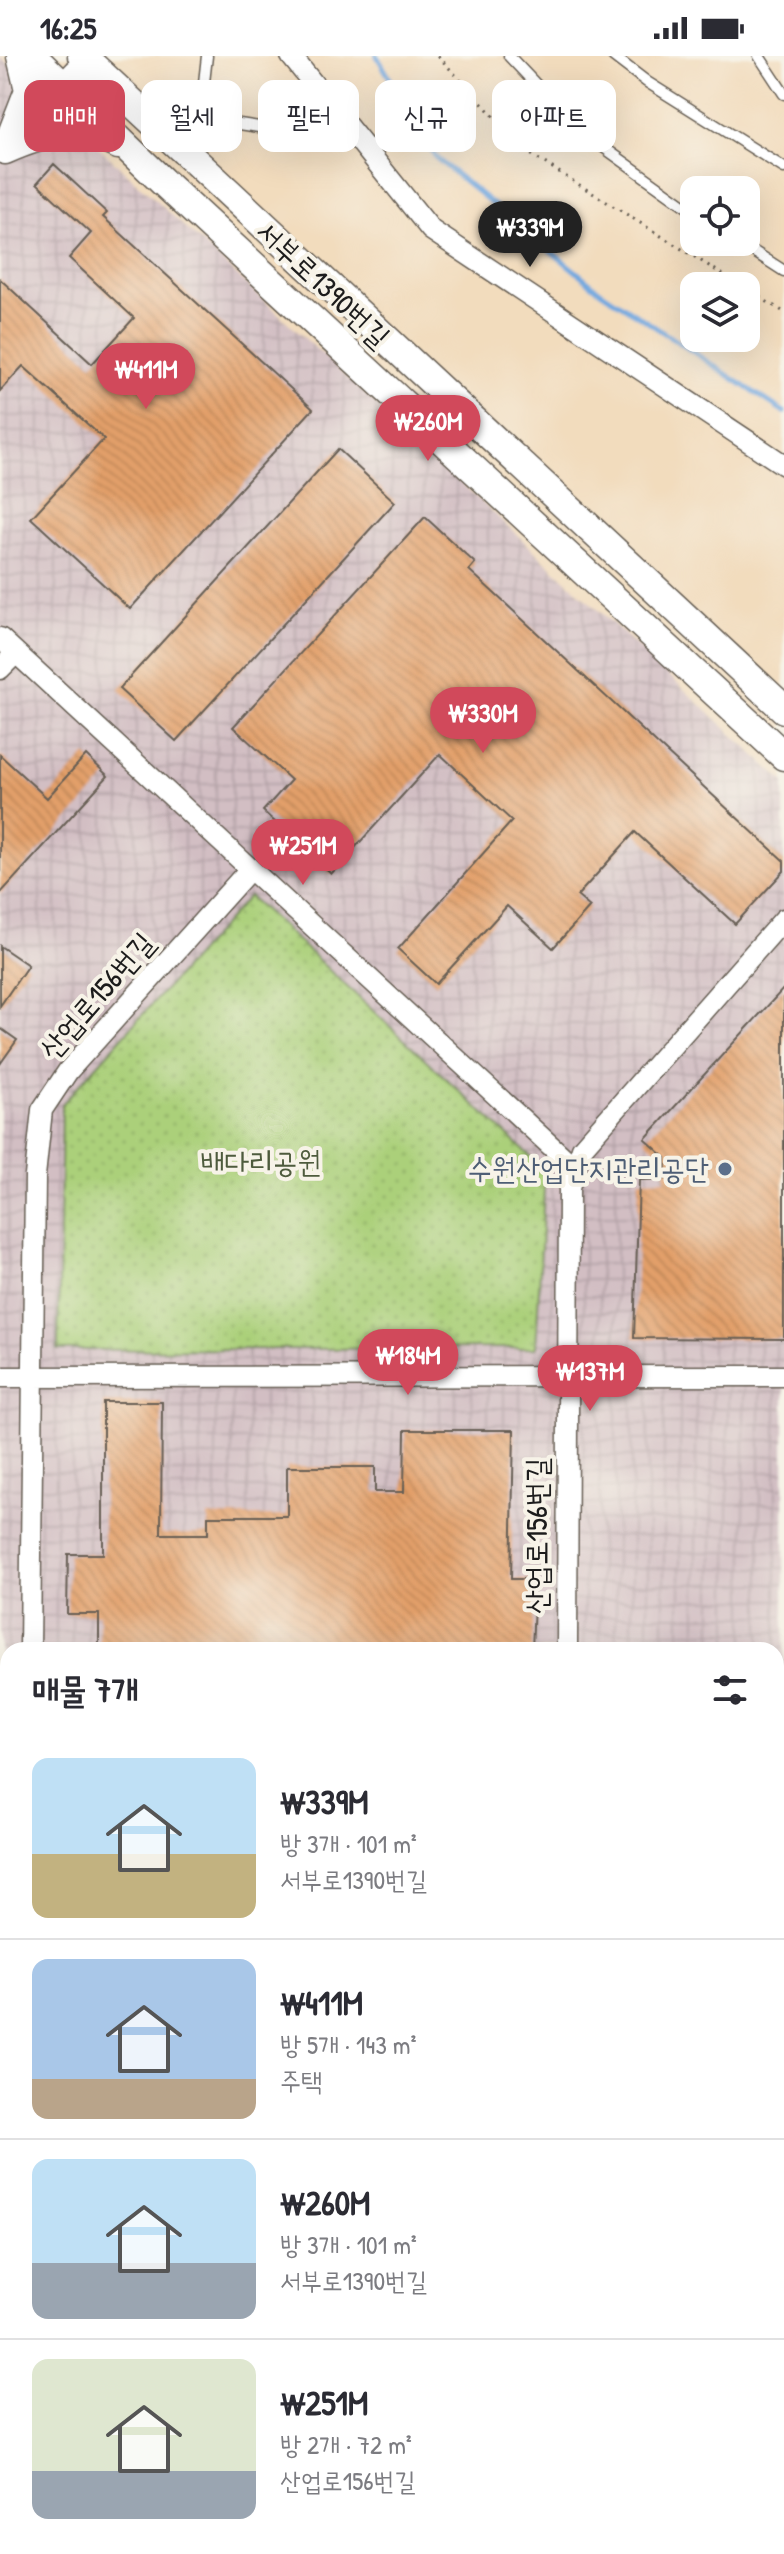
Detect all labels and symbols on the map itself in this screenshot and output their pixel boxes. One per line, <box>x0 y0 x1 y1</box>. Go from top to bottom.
pin: ₩339M <box>474 201 586 269</box>
street label: 서부로1390번길 <box>248 211 399 356</box>
pin: ₩411M <box>90 343 202 411</box>
pin: ₩260M <box>372 395 484 463</box>
pin: ₩330M <box>427 687 539 755</box>
pin: ₩251M <box>247 819 359 887</box>
street label: 산업로156번길 <box>30 923 163 1067</box>
park label: 배다리공원 <box>201 1141 321 1181</box>
place label: 수원산업단지관리공단 <box>468 1148 709 1188</box>
marker: 수원산업단지관리공단 <box>716 1160 734 1178</box>
pin: ₩184M <box>352 1329 464 1397</box>
pin: ₩137M <box>534 1345 646 1413</box>
street label: 산업로156번길 <box>516 1458 556 1614</box>

